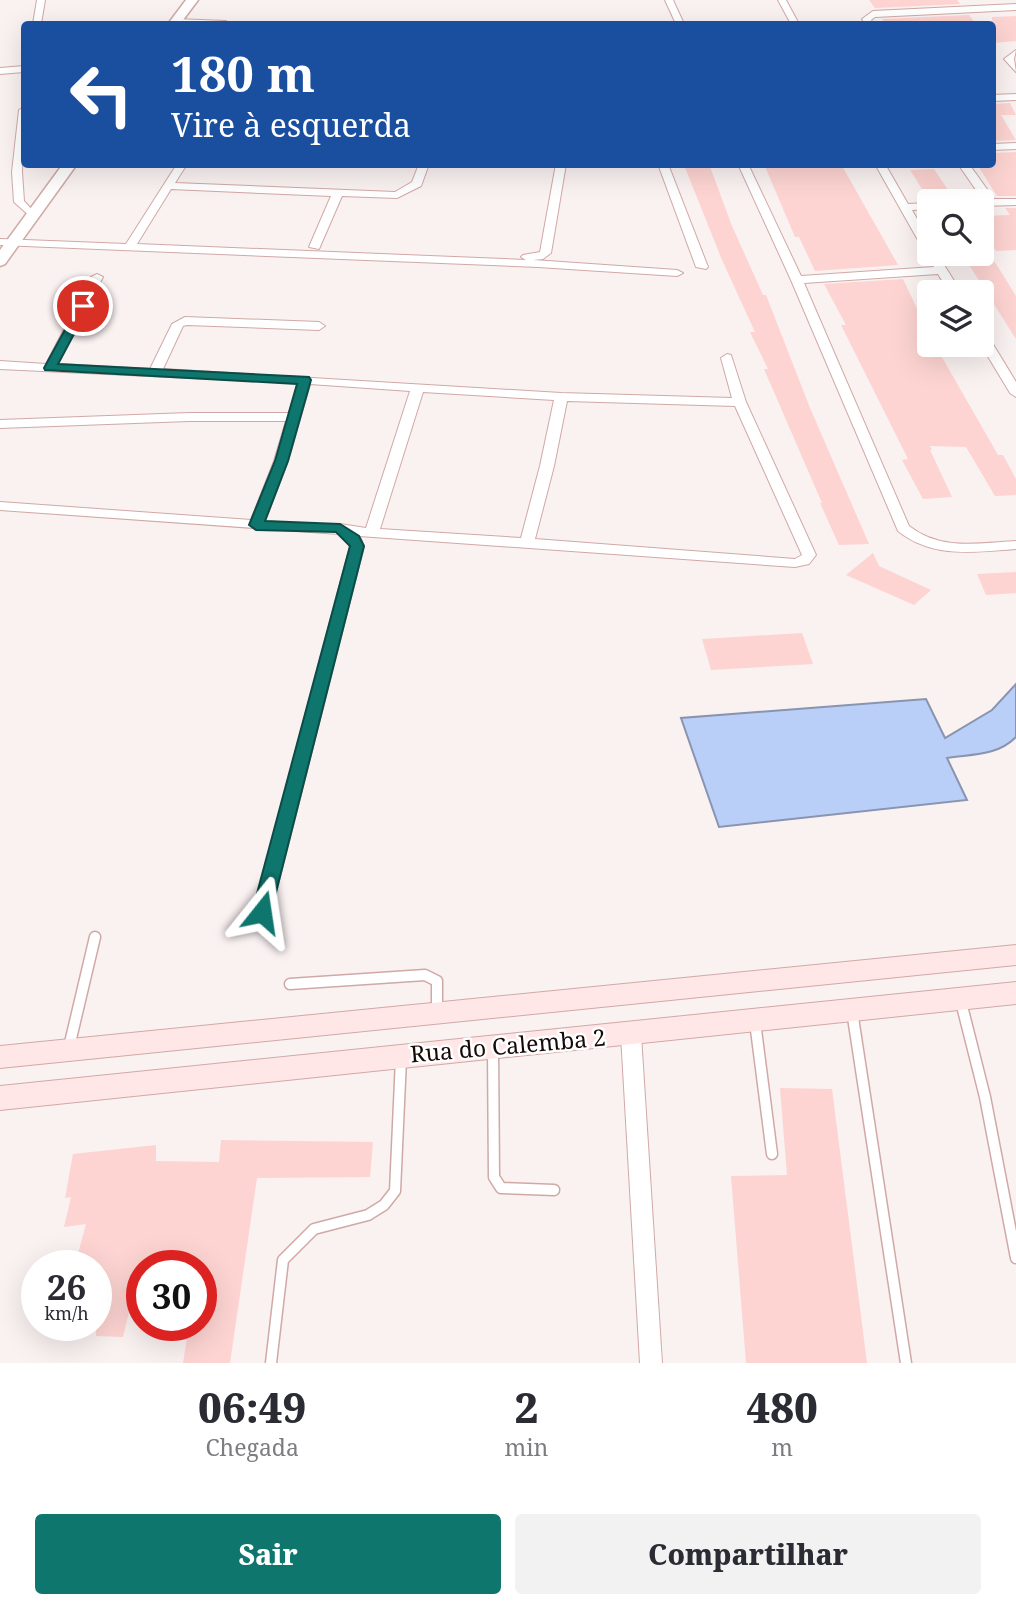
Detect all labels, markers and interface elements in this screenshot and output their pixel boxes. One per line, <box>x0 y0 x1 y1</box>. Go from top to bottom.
text: 180 m <box>171 40 315 106</box>
icon: left <box>56 49 147 140</box>
text: Vire à esquerda <box>171 103 411 146</box>
map controls <box>917 189 994 357</box>
button: search <box>917 189 994 266</box>
pin <box>53 276 113 336</box>
button: layers <box>917 280 994 357</box>
icon: arrive <box>64 287 102 325</box>
position arrow <box>225 875 299 949</box>
street label: Rua do Calemba 2 <box>409 1021 607 1069</box>
speed limit sign: 30 <box>126 1250 217 1341</box>
text: 26 <box>47 1263 86 1310</box>
text: km/h <box>44 1301 89 1325</box>
text: 06:49 <box>198 1378 306 1435</box>
text: 2 <box>515 1378 538 1435</box>
text: 480 <box>746 1378 818 1435</box>
text: Chegada <box>206 1431 299 1463</box>
text: min <box>504 1431 548 1463</box>
text: m <box>771 1431 793 1463</box>
button: Sair <box>35 1514 501 1594</box>
button: Compartilhar <box>515 1514 981 1594</box>

